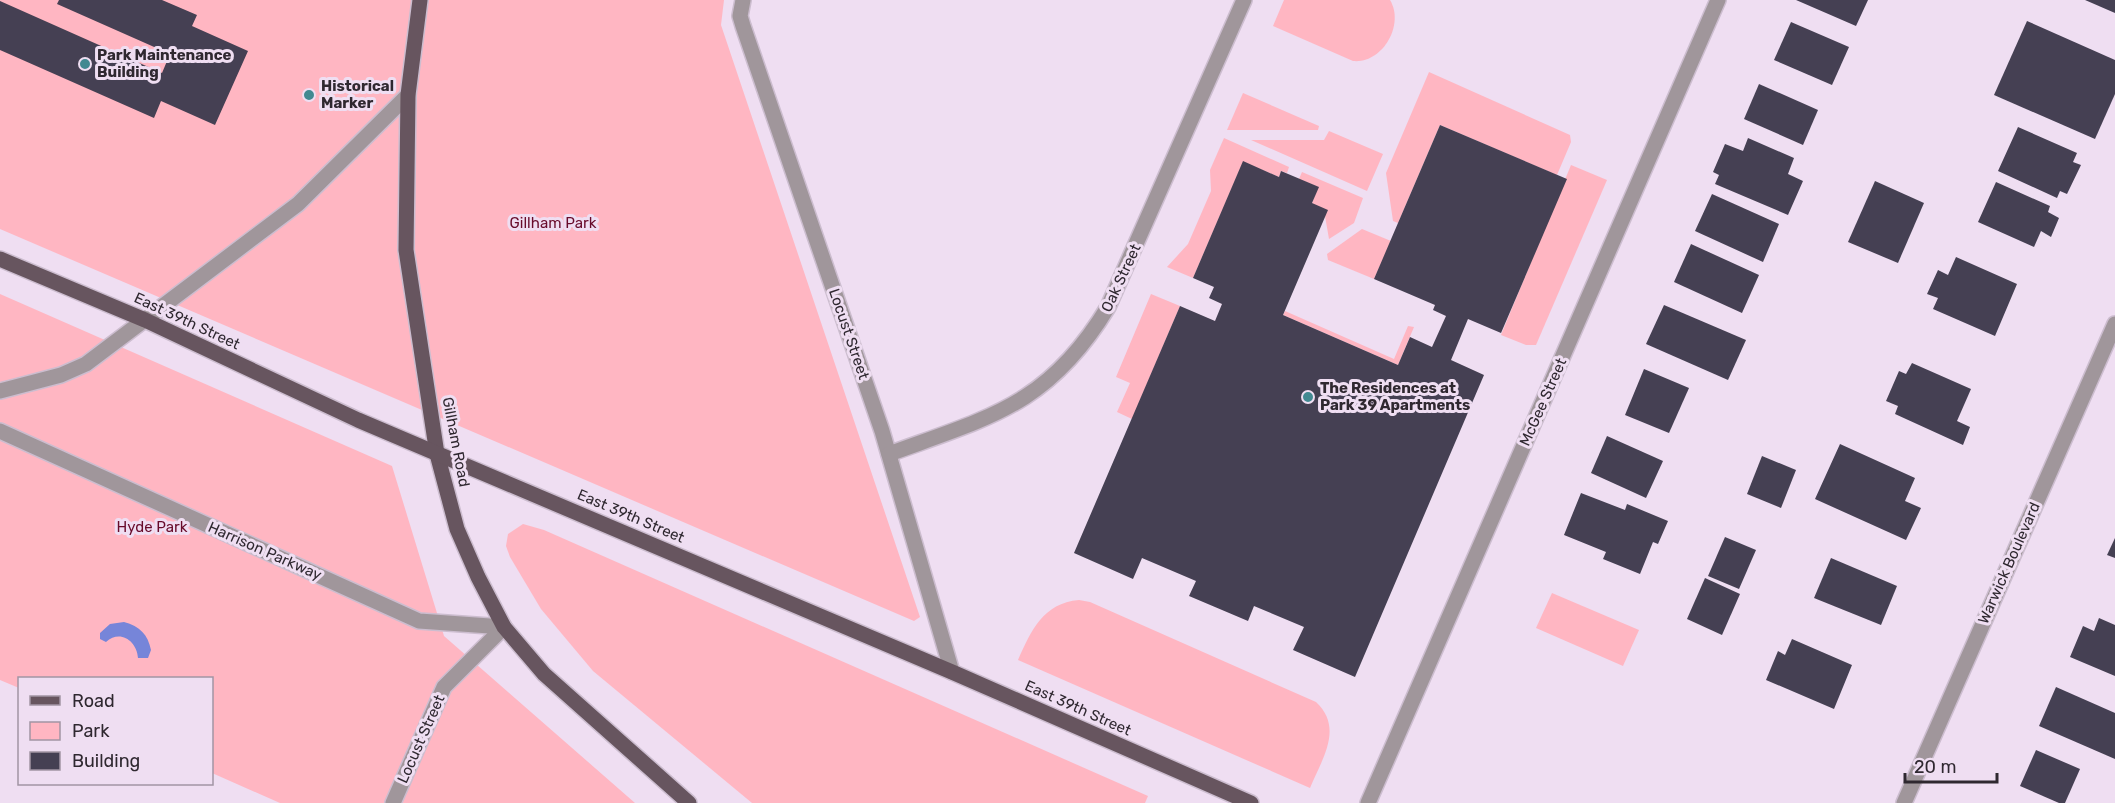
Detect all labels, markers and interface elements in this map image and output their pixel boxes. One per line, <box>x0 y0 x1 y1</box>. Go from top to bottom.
place label: Park Maintenance Building <box>97 46 232 81</box>
marker: Park Maintenance Building <box>78 57 92 71</box>
place label: Historical Marker <box>321 77 394 112</box>
marker: Historical Marker <box>302 88 316 102</box>
park label: Gillham Park <box>510 214 597 232</box>
street label: Oak Street <box>1097 241 1145 315</box>
street label: Locust Street <box>825 286 873 382</box>
street label: East 39th Street <box>131 289 243 353</box>
street label: McGee Street <box>1516 355 1570 449</box>
place label: The Residences at Park 39 Apartments <box>1320 379 1470 414</box>
marker: The Residences at Park 39 Apartments <box>1301 390 1315 404</box>
street label: Gillham Road <box>438 396 474 488</box>
street label: East 39th Street <box>575 485 687 547</box>
street label: Warwick Boulevard <box>1974 499 2044 627</box>
park label: Hyde Park <box>117 518 188 536</box>
street label: Harrison Parkway <box>205 518 325 584</box>
street label: East 39th Street <box>1022 676 1134 740</box>
legend <box>18 677 213 785</box>
text: Road <box>72 690 115 712</box>
street label: Locust Street <box>394 692 449 786</box>
text: Park <box>72 720 110 742</box>
scale bar <box>1905 746 1996 784</box>
text: Building <box>72 750 140 772</box>
text: 20 m <box>1914 756 1956 778</box>

